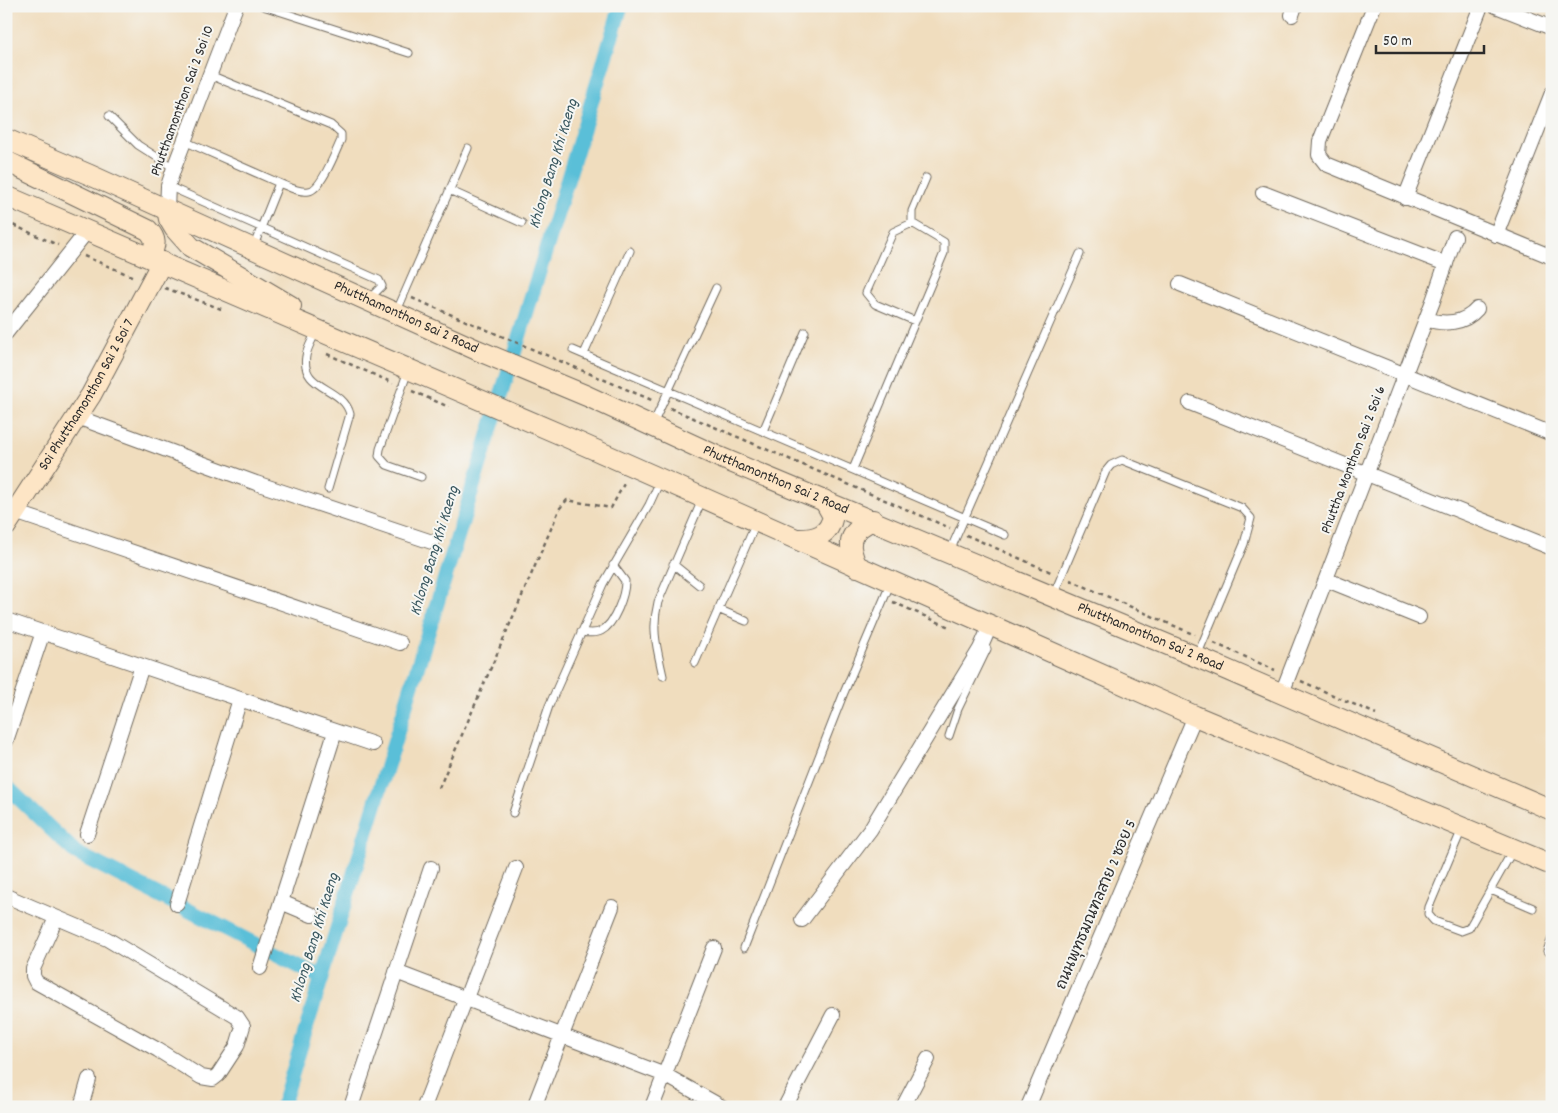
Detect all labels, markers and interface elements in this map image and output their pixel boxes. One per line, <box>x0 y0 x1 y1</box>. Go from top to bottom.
street label: Phutthamonthon Sai 2 Soi 10 <box>145 22 221 180</box>
scale bar <box>1376 22 1483 54</box>
text: 50 m <box>1383 31 1412 53</box>
water label: Khlong Bang Khi Kaeng <box>523 95 585 232</box>
street label: Phutthamonthon Sai 2 Road <box>330 276 482 360</box>
street label: Soi Phutthamonthon Sai 2 Soi 7 <box>33 315 141 475</box>
street label: Phuttha Monthon Sai 2 Soi 6 <box>1316 383 1392 537</box>
street label: Phutthamonthon Sai 2 Road <box>699 440 852 521</box>
water label: Khlong Bang Khi Kaeng <box>404 482 466 619</box>
street label: Phutthamonthon Sai 2 Road <box>1074 597 1226 678</box>
street label: ถนนพุทธมณฑลสาย 2 ซอย 5 <box>1051 817 1143 993</box>
water label: Khlong Bang Khi Kaeng <box>284 869 346 1006</box>

